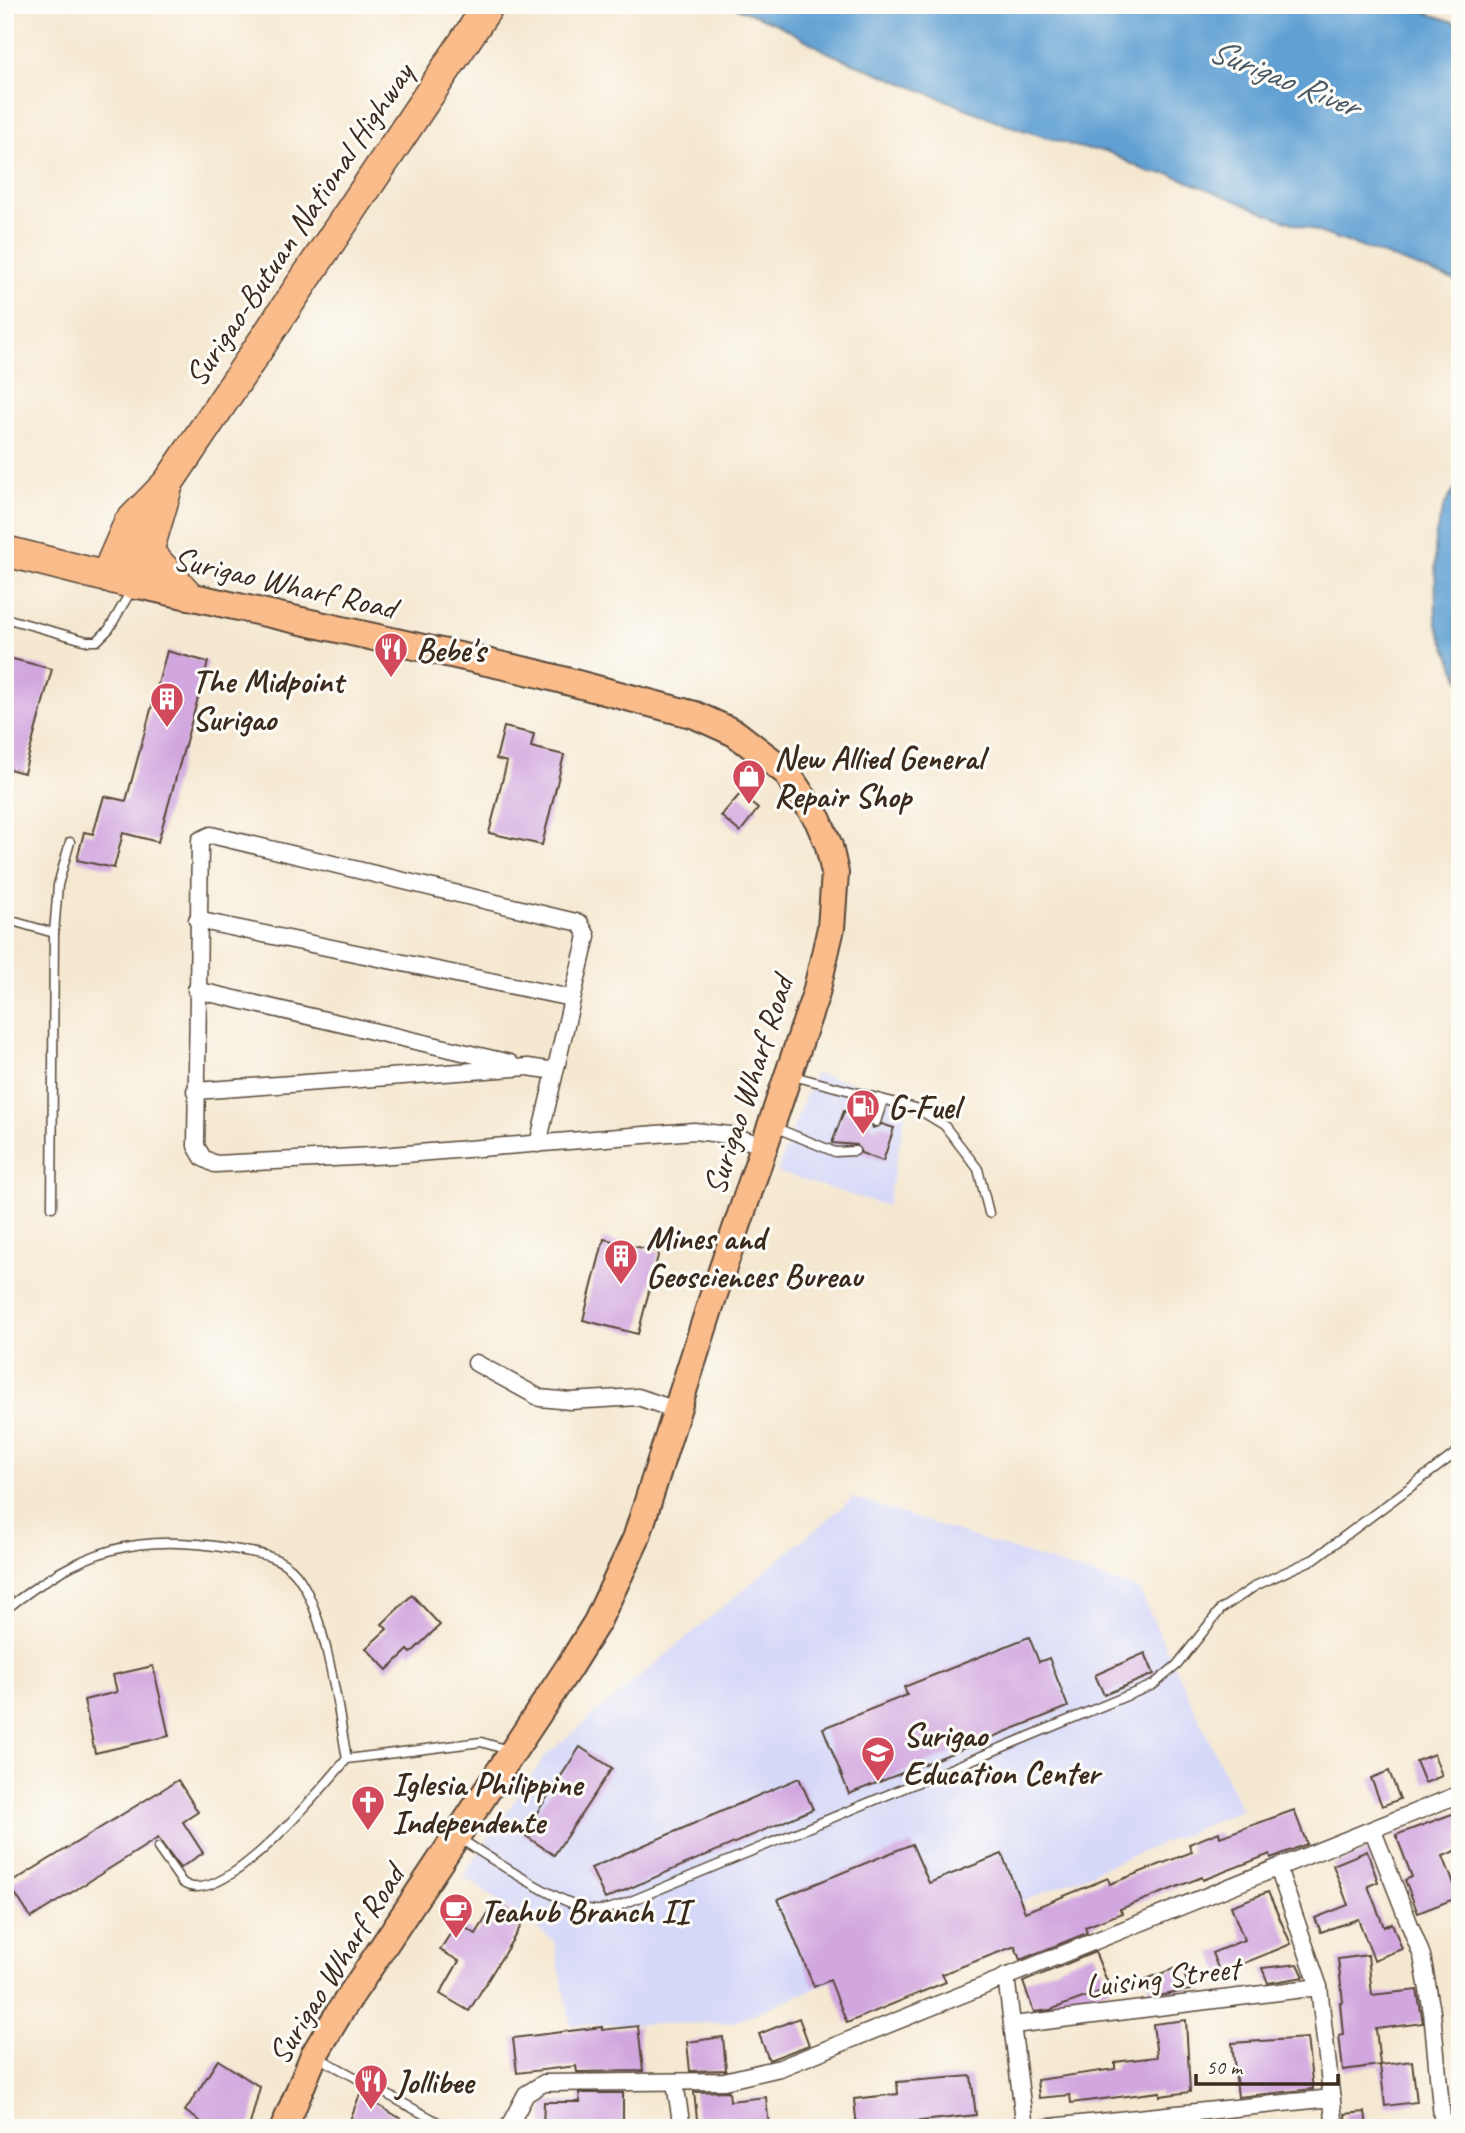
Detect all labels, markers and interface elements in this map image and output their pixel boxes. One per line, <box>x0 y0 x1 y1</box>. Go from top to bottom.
water label: Surigao River <box>1203 27 1371 130</box>
street label: Surigao-Butuan National Highway <box>175 52 424 394</box>
street label: Surigao Wharf Road <box>169 537 405 630</box>
place label: Bebe's <box>416 629 489 671</box>
restaurant icon: Bebe's <box>372 630 410 679</box>
place label: The Midpoint Surigao <box>192 660 347 740</box>
building icon: The Midpoint Surigao <box>148 680 186 729</box>
place label: New Allied General Repair Shop <box>774 737 989 817</box>
shop icon: New Allied General Repair Shop <box>730 757 768 806</box>
street label: Surigao Wharf Road <box>693 966 805 1200</box>
place label: G-Fuel <box>888 1086 965 1128</box>
fuel station icon: G-Fuel <box>844 1087 882 1136</box>
place label: Mines and Geosciences Bureau <box>646 1217 865 1297</box>
building icon: Mines and Geosciences Bureau <box>602 1237 640 1286</box>
place label: Surigao Education Center <box>903 1714 1104 1794</box>
school or university icon: Surigao Education Center <box>859 1734 897 1783</box>
place label: Iglesia Philippine Independente <box>392 1763 585 1843</box>
church icon: Iglesia Philippine Independente <box>349 1783 387 1832</box>
street label: Surigao Wharf Road <box>258 1853 417 2072</box>
place label: Teahub Branch II <box>480 1890 695 1932</box>
cafe icon: Teahub Branch II <box>437 1891 475 1940</box>
street label: Luising Street <box>1083 1946 1246 2007</box>
scale bar <box>1196 2042 1337 2086</box>
text: 50 m <box>1206 2054 1244 2080</box>
place label: Jollibee <box>394 2061 476 2103</box>
restaurant icon: Jollibee <box>352 2062 390 2111</box>

